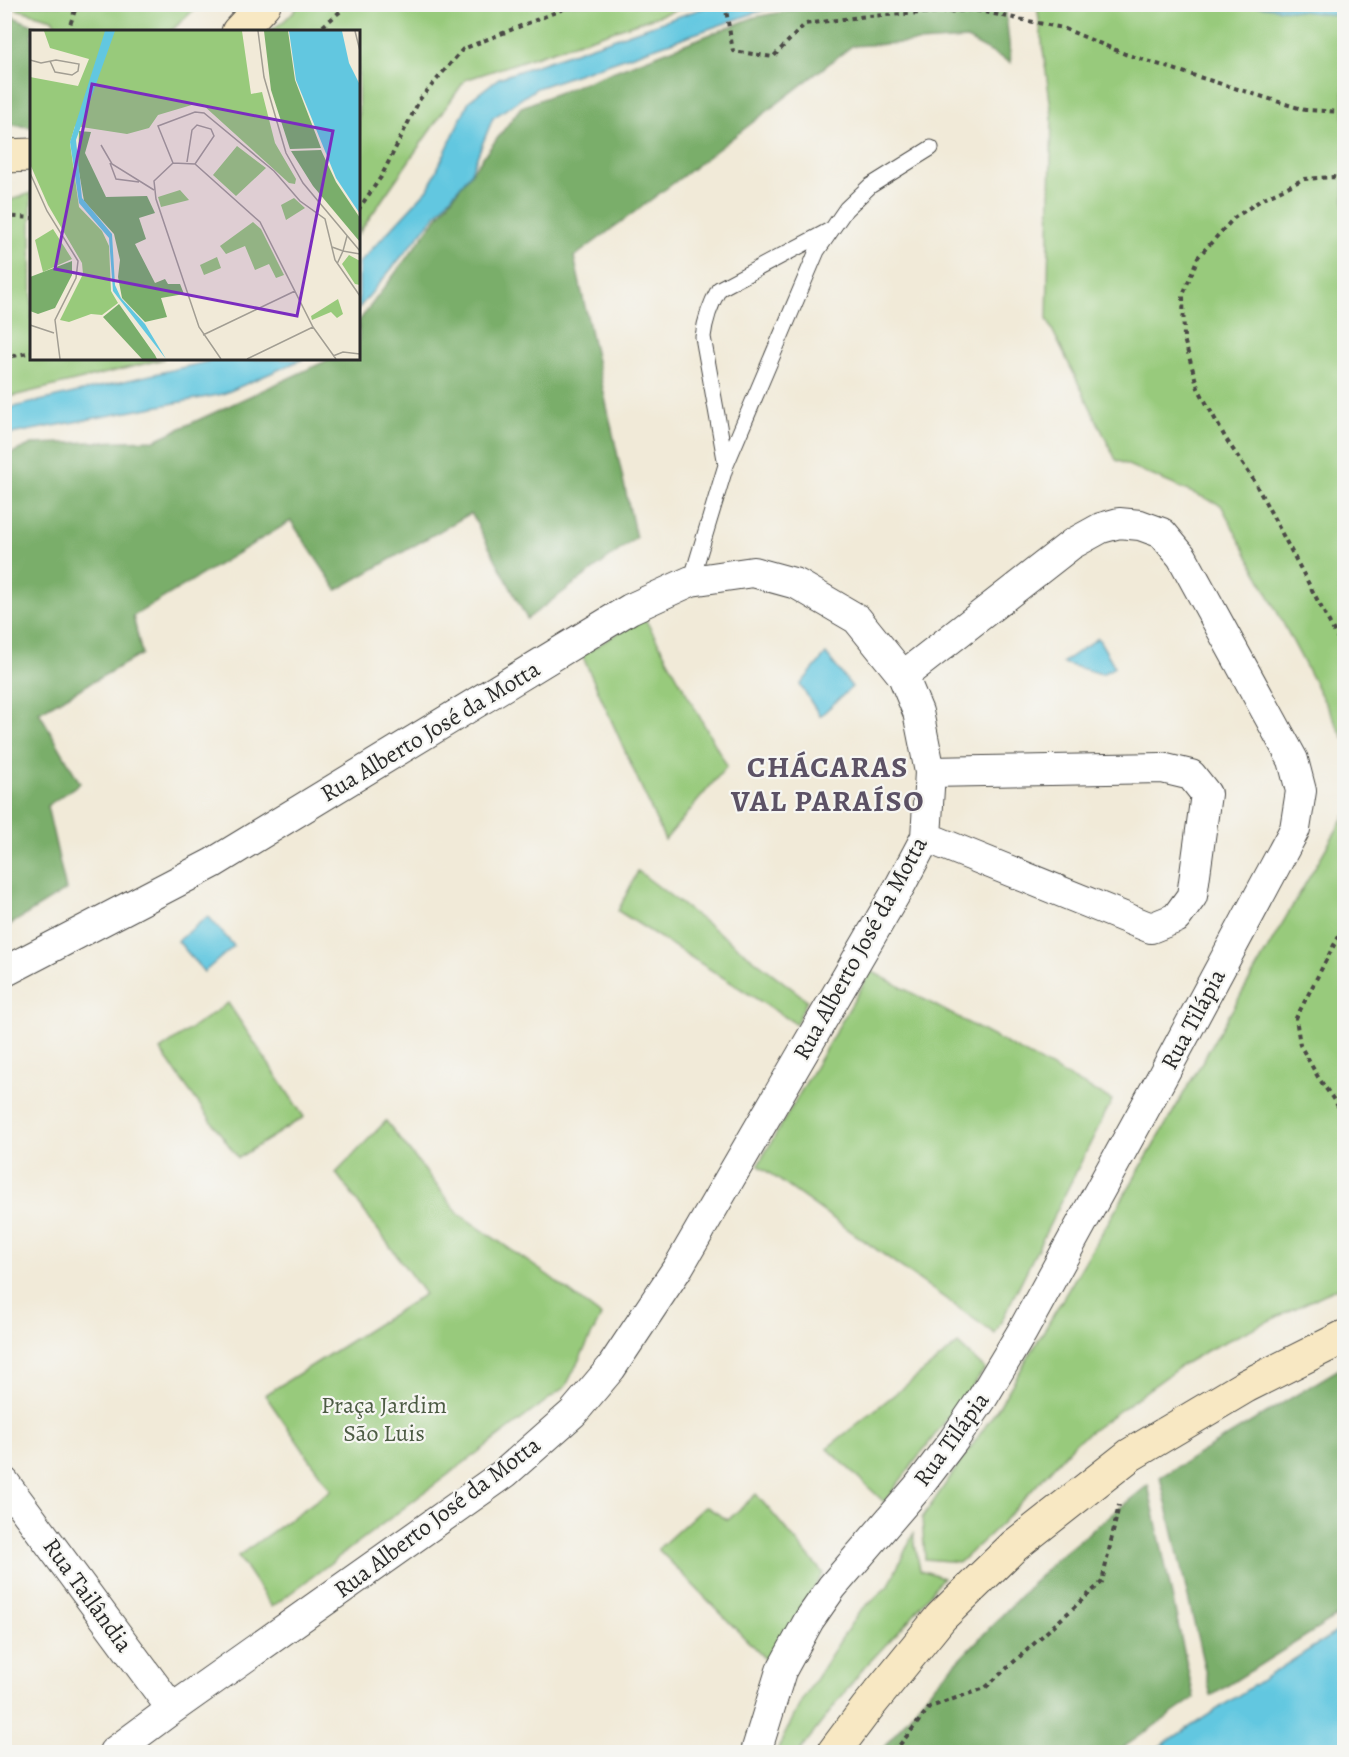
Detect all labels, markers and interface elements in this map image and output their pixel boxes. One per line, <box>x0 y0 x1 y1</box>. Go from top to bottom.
inset map <box>30 30 360 360</box>
street label: Rua Alberto José da Motta <box>314 652 546 809</box>
district label: CHÁCARAS VAL PARAÍSO <box>730 747 925 821</box>
street label: Rua Alberto José da Motta <box>785 830 935 1065</box>
street label: Rua Tilápia <box>1153 962 1233 1075</box>
street label: Rua Tilápia <box>906 1385 997 1493</box>
park label: Praça Jardim São Luis <box>321 1389 447 1449</box>
street label: Rua Alberto José da Motta <box>327 1428 547 1605</box>
street label: Rua Tailândia <box>36 1531 141 1659</box>

